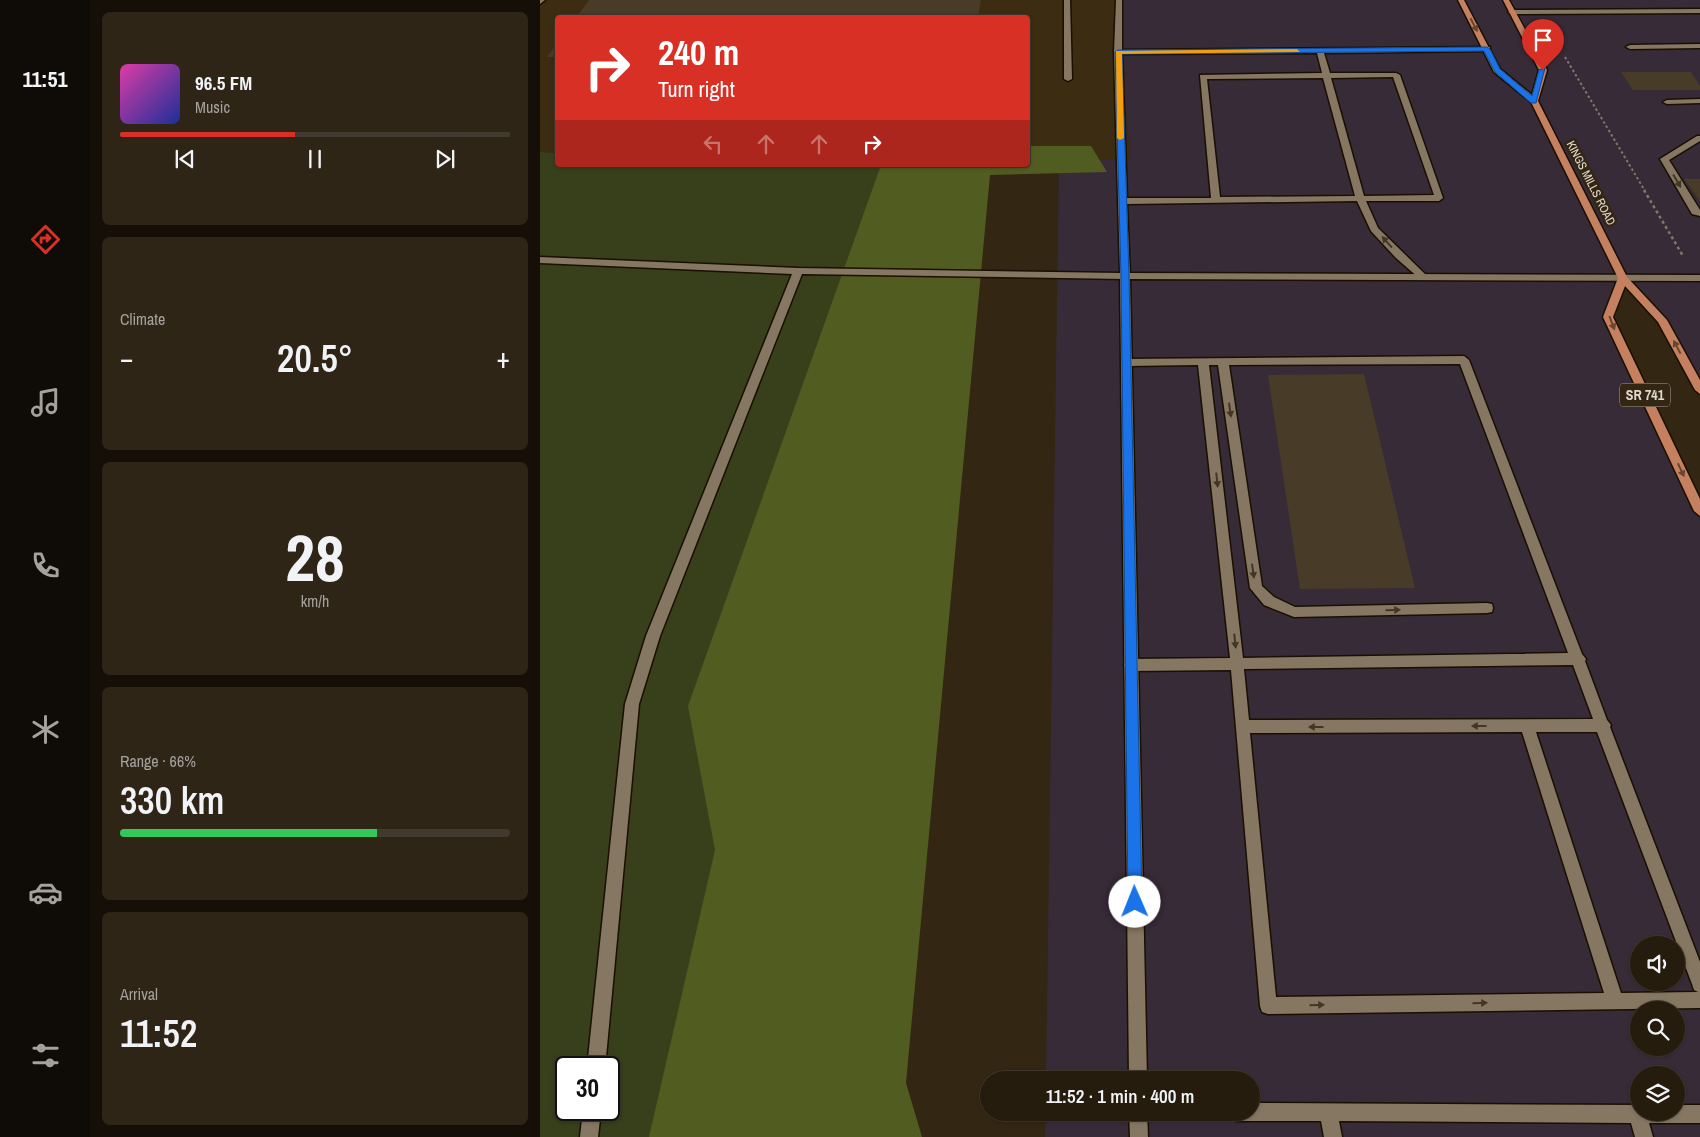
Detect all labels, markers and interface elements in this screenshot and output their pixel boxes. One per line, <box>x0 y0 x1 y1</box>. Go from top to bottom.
one-way arrow <box>1470 17 1478 32</box>
pin <box>1522 19 1564 70</box>
icon: arrive <box>1529 26 1557 54</box>
text: 240 m <box>658 29 739 76</box>
icon: right <box>575 35 640 100</box>
text: 11:51 <box>22 64 68 94</box>
text: 96.5 FM <box>195 70 252 96</box>
text: Turn right <box>658 74 735 104</box>
text: Music <box>195 96 230 118</box>
icon: left <box>699 130 727 158</box>
icon: ahead <box>752 130 780 158</box>
icon: ahead <box>805 130 833 158</box>
icon: right <box>858 130 886 158</box>
street label: KINGS MILLS ROAD <box>1563 138 1619 228</box>
icon: previous <box>171 145 199 173</box>
icon: pause <box>301 145 329 173</box>
icon: next <box>431 145 459 173</box>
one-way arrow <box>1672 174 1681 188</box>
icon: directions <box>28 222 63 257</box>
one-way arrow <box>1381 236 1392 249</box>
text: Climate <box>120 308 165 330</box>
one-way arrow <box>1608 316 1616 331</box>
text: 20.5° <box>277 333 353 384</box>
text: − <box>120 339 133 377</box>
text: + <box>497 339 510 377</box>
one-way arrow <box>1673 340 1681 355</box>
road number: SR 741 <box>1620 384 1670 406</box>
icon: music <box>28 385 63 420</box>
one-way arrow <box>1226 402 1234 418</box>
one-way arrow <box>1677 463 1685 477</box>
one-way arrow <box>1213 472 1221 488</box>
text: 28 <box>285 514 345 601</box>
icon: phone <box>28 548 63 583</box>
one-way arrow <box>1250 563 1258 579</box>
text: km/h <box>301 590 329 612</box>
one-way arrow <box>1385 606 1401 614</box>
one-way arrow <box>1231 633 1239 649</box>
icon: climate <box>28 712 63 747</box>
one-way arrow <box>1470 722 1486 730</box>
one-way arrow <box>1308 723 1324 731</box>
text: Range · 66% <box>120 750 196 772</box>
text: 330 km <box>120 775 224 826</box>
icon: car <box>28 875 63 910</box>
position arrow <box>1108 875 1160 927</box>
map controls <box>1630 936 1685 1121</box>
button: sound <box>1630 936 1685 991</box>
text: Arrival <box>120 983 158 1005</box>
one-way arrow <box>1472 999 1488 1007</box>
one-way arrow <box>1309 1001 1325 1009</box>
button: search <box>1630 1001 1685 1056</box>
text: 11:52 <box>120 1008 197 1059</box>
icon: filters <box>28 1038 63 1073</box>
speed limit sign: 30 <box>555 1056 620 1121</box>
button: layers <box>1630 1066 1685 1121</box>
text: 11:52 · 1 min · 400 m <box>1046 1083 1194 1109</box>

